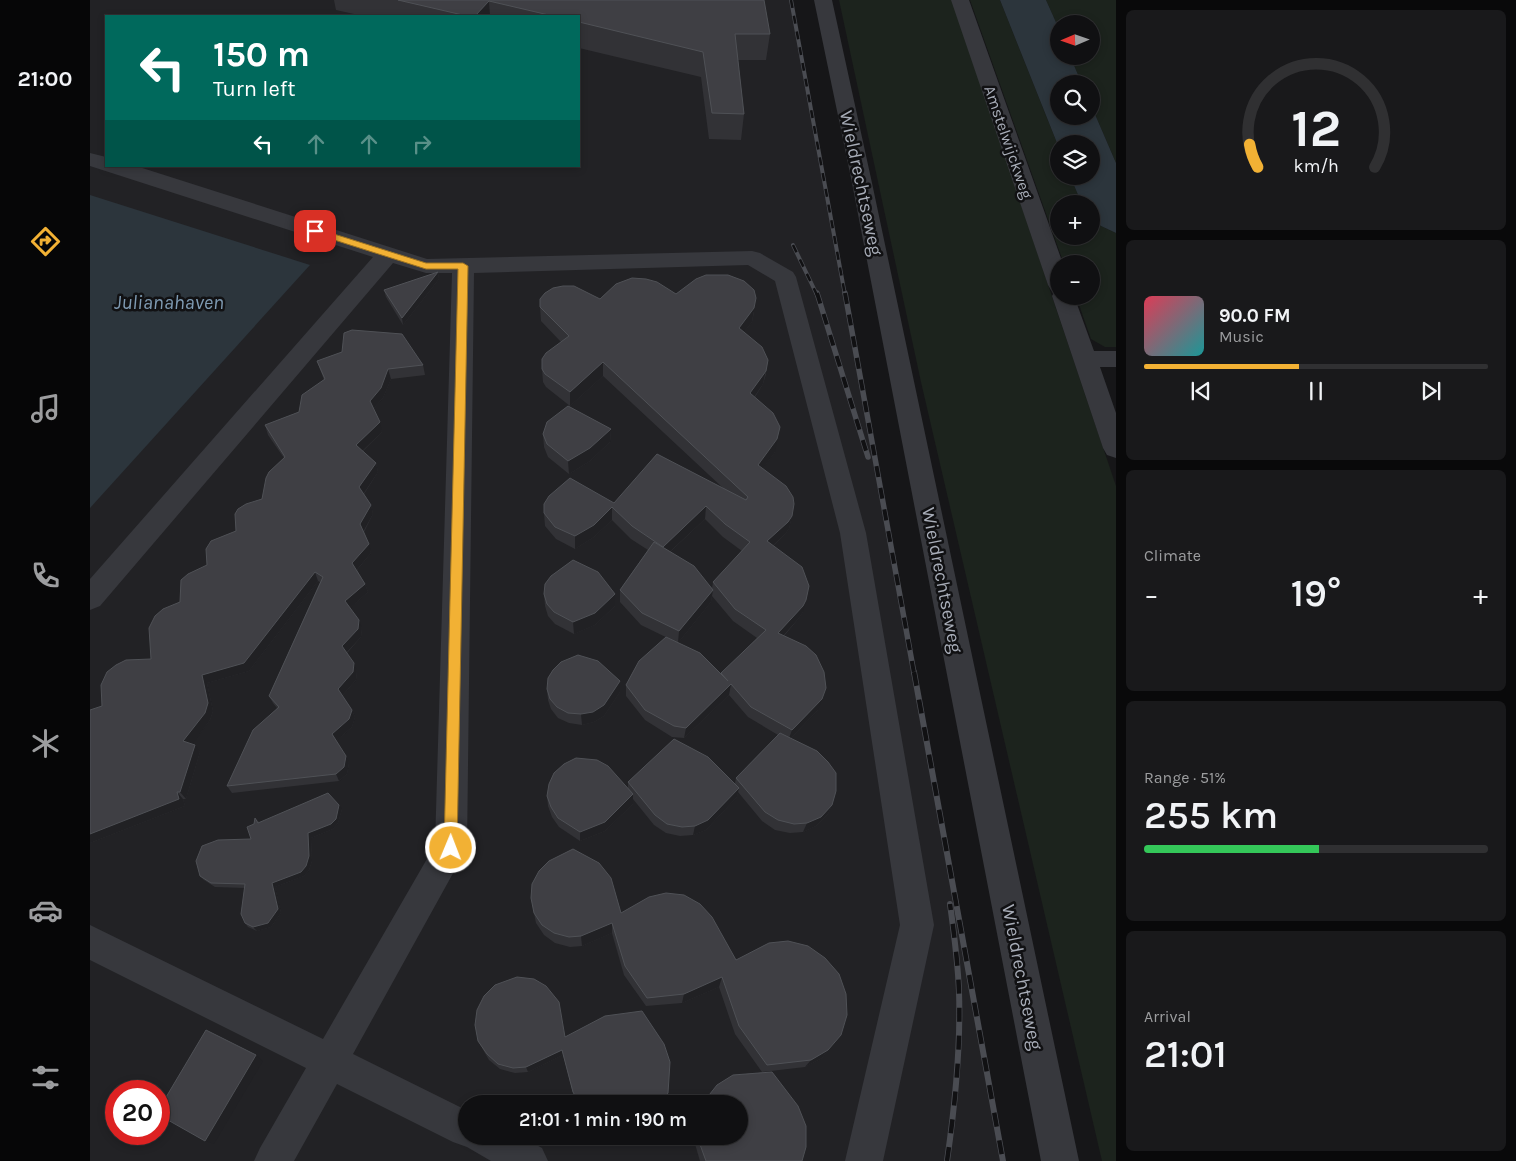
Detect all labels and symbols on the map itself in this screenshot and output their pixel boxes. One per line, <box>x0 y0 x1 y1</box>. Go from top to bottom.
north arrow <box>1050 15 1100 65</box>
street label: Amstelwijckweg <box>980 83 1037 201</box>
street label: Wieldrechtseweg <box>835 109 887 258</box>
pin <box>294 210 336 252</box>
water label: Julianahaven <box>114 291 224 314</box>
street label: Wieldrechtseweg <box>917 505 967 655</box>
position arrow <box>424 821 476 873</box>
street label: Wieldrechtseweg <box>997 902 1047 1052</box>
speed limit sign: 20 <box>105 1080 170 1145</box>

